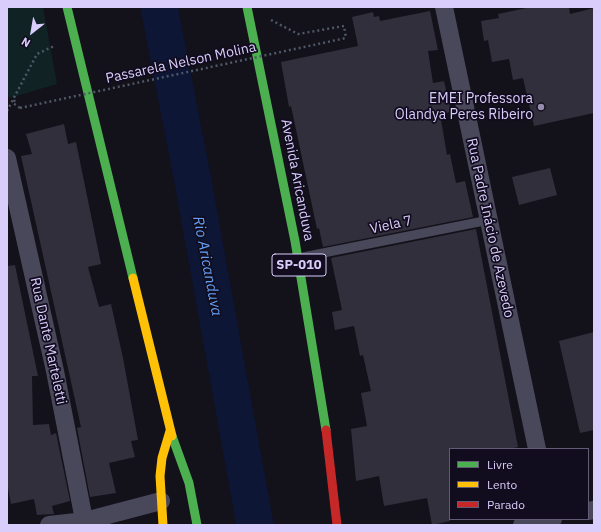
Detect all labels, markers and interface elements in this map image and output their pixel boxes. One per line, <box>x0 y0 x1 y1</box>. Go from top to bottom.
north arrow <box>12 12 52 52</box>
text: N <box>19 34 33 50</box>
street label: Passarela Nelson Molina <box>104 39 258 87</box>
place label: EMEI Professora Olandya Peres Ribeiro <box>395 91 533 124</box>
marker: EMEI Professora Olandya Peres Ribeiro <box>536 102 546 112</box>
street label: Avenida Aricanduva <box>277 118 317 242</box>
street label: Rua Padre Inácio de Azevedo <box>463 137 517 319</box>
street label: Viela 7 <box>368 212 414 238</box>
water label: Rio Aricanduva <box>189 215 225 317</box>
road number: SP-010 <box>272 254 326 276</box>
street label: Rua Dante Marteletti <box>26 276 70 406</box>
legend <box>449 448 589 520</box>
text: Livre <box>487 457 513 472</box>
text: Lento <box>487 477 517 492</box>
text: Parado <box>487 497 525 512</box>

